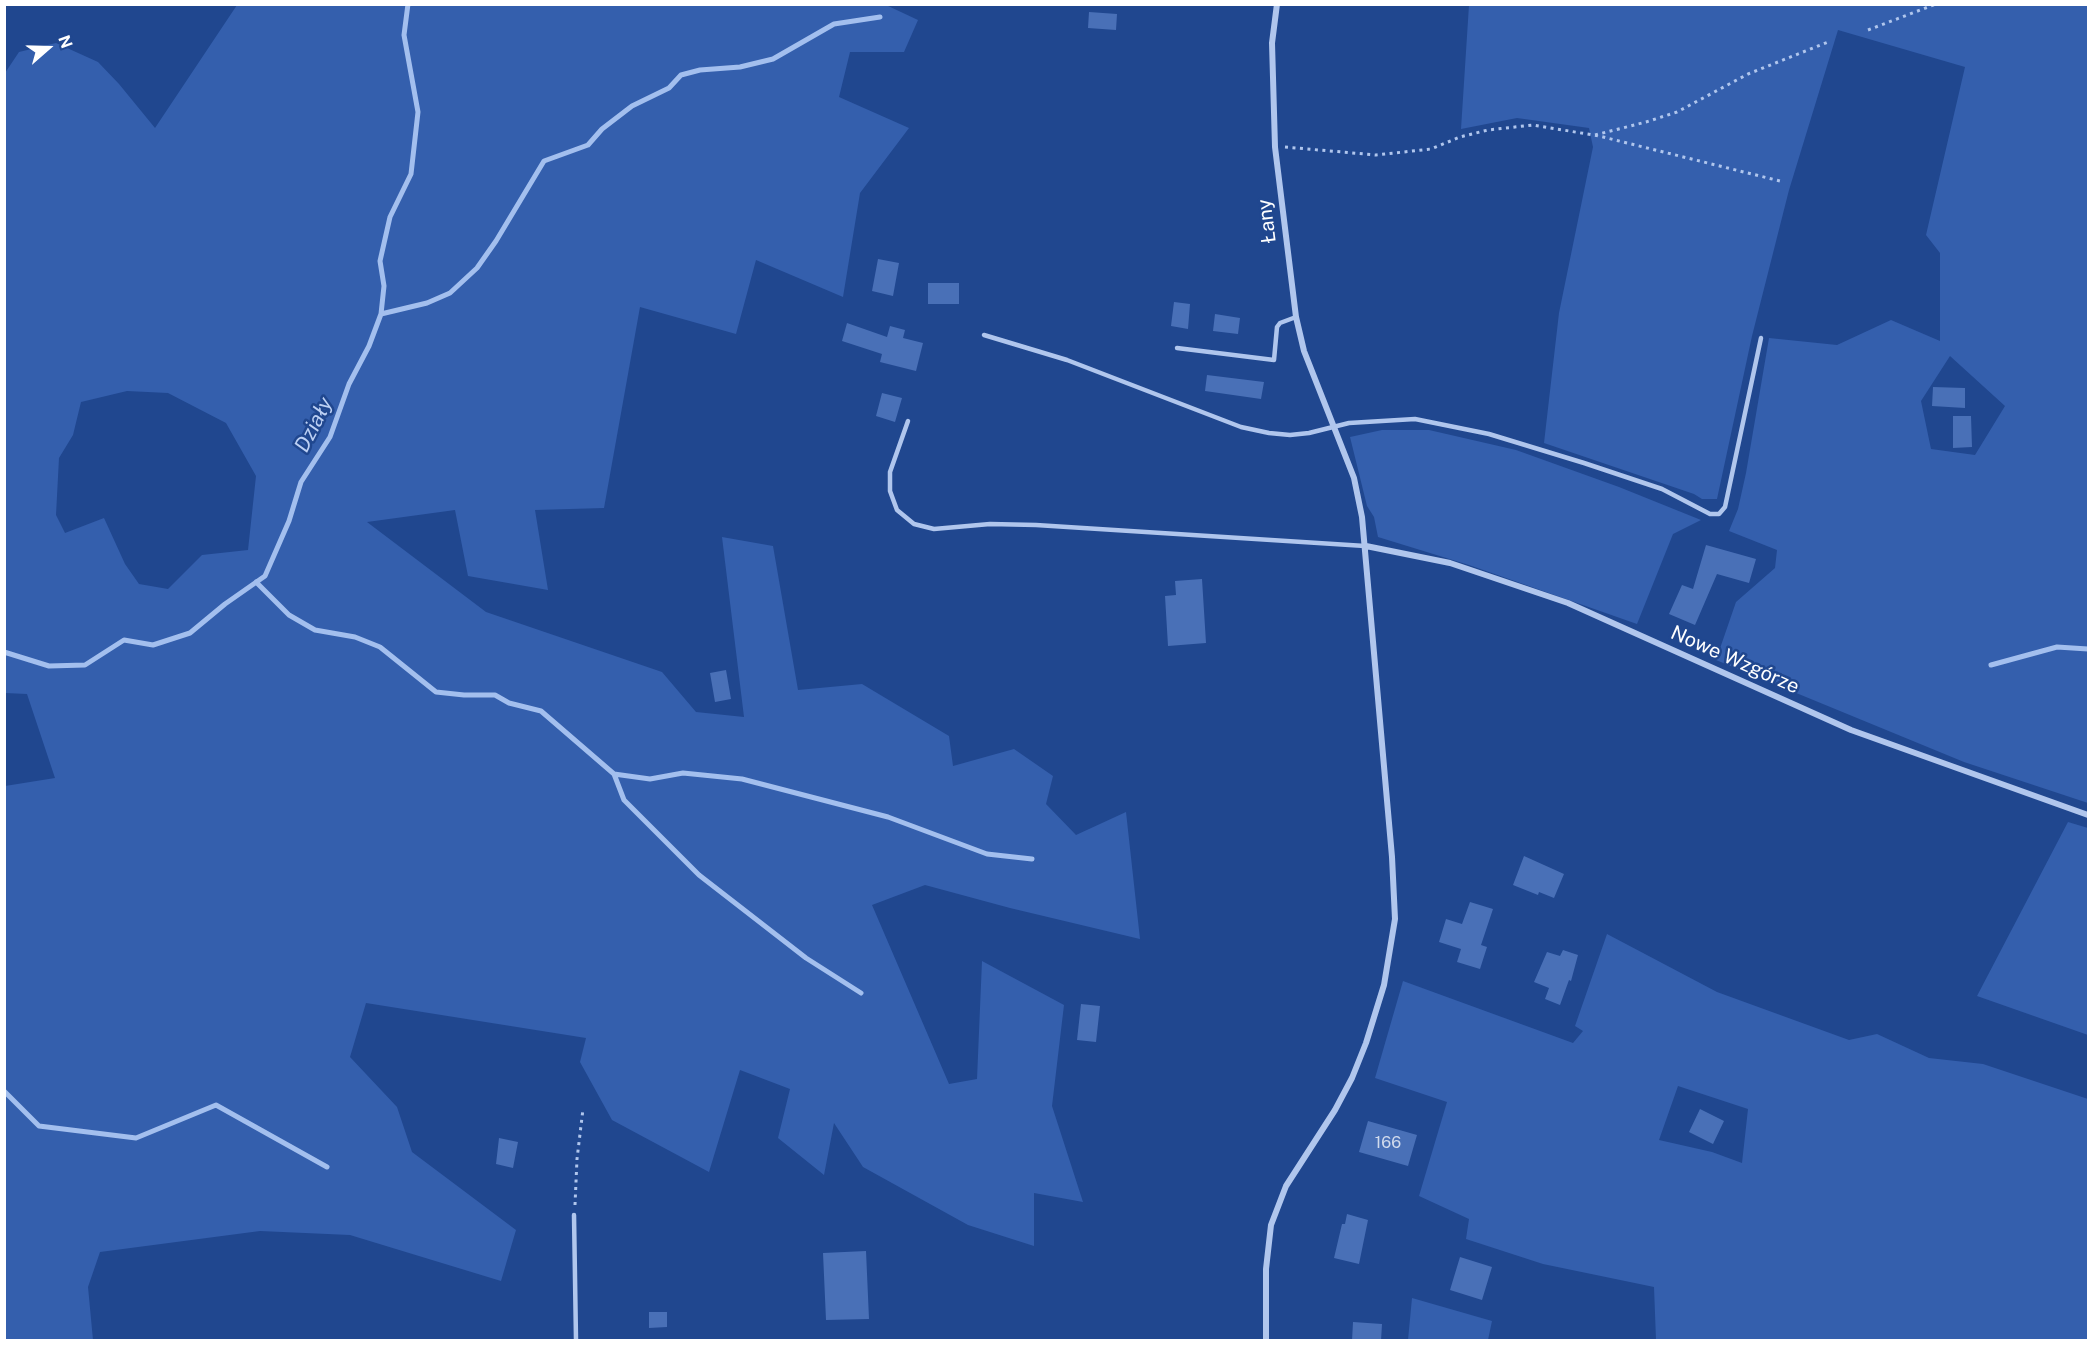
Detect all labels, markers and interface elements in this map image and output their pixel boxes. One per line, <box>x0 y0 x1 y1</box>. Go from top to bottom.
north arrow <box>18 18 78 78</box>
text: N <box>54 33 76 51</box>
street label: Łany <box>1252 198 1282 244</box>
water label: Działy <box>290 393 338 457</box>
street label: Nowe Wzgórze <box>1667 621 1803 699</box>
house number: 166 <box>1375 1133 1401 1153</box>

